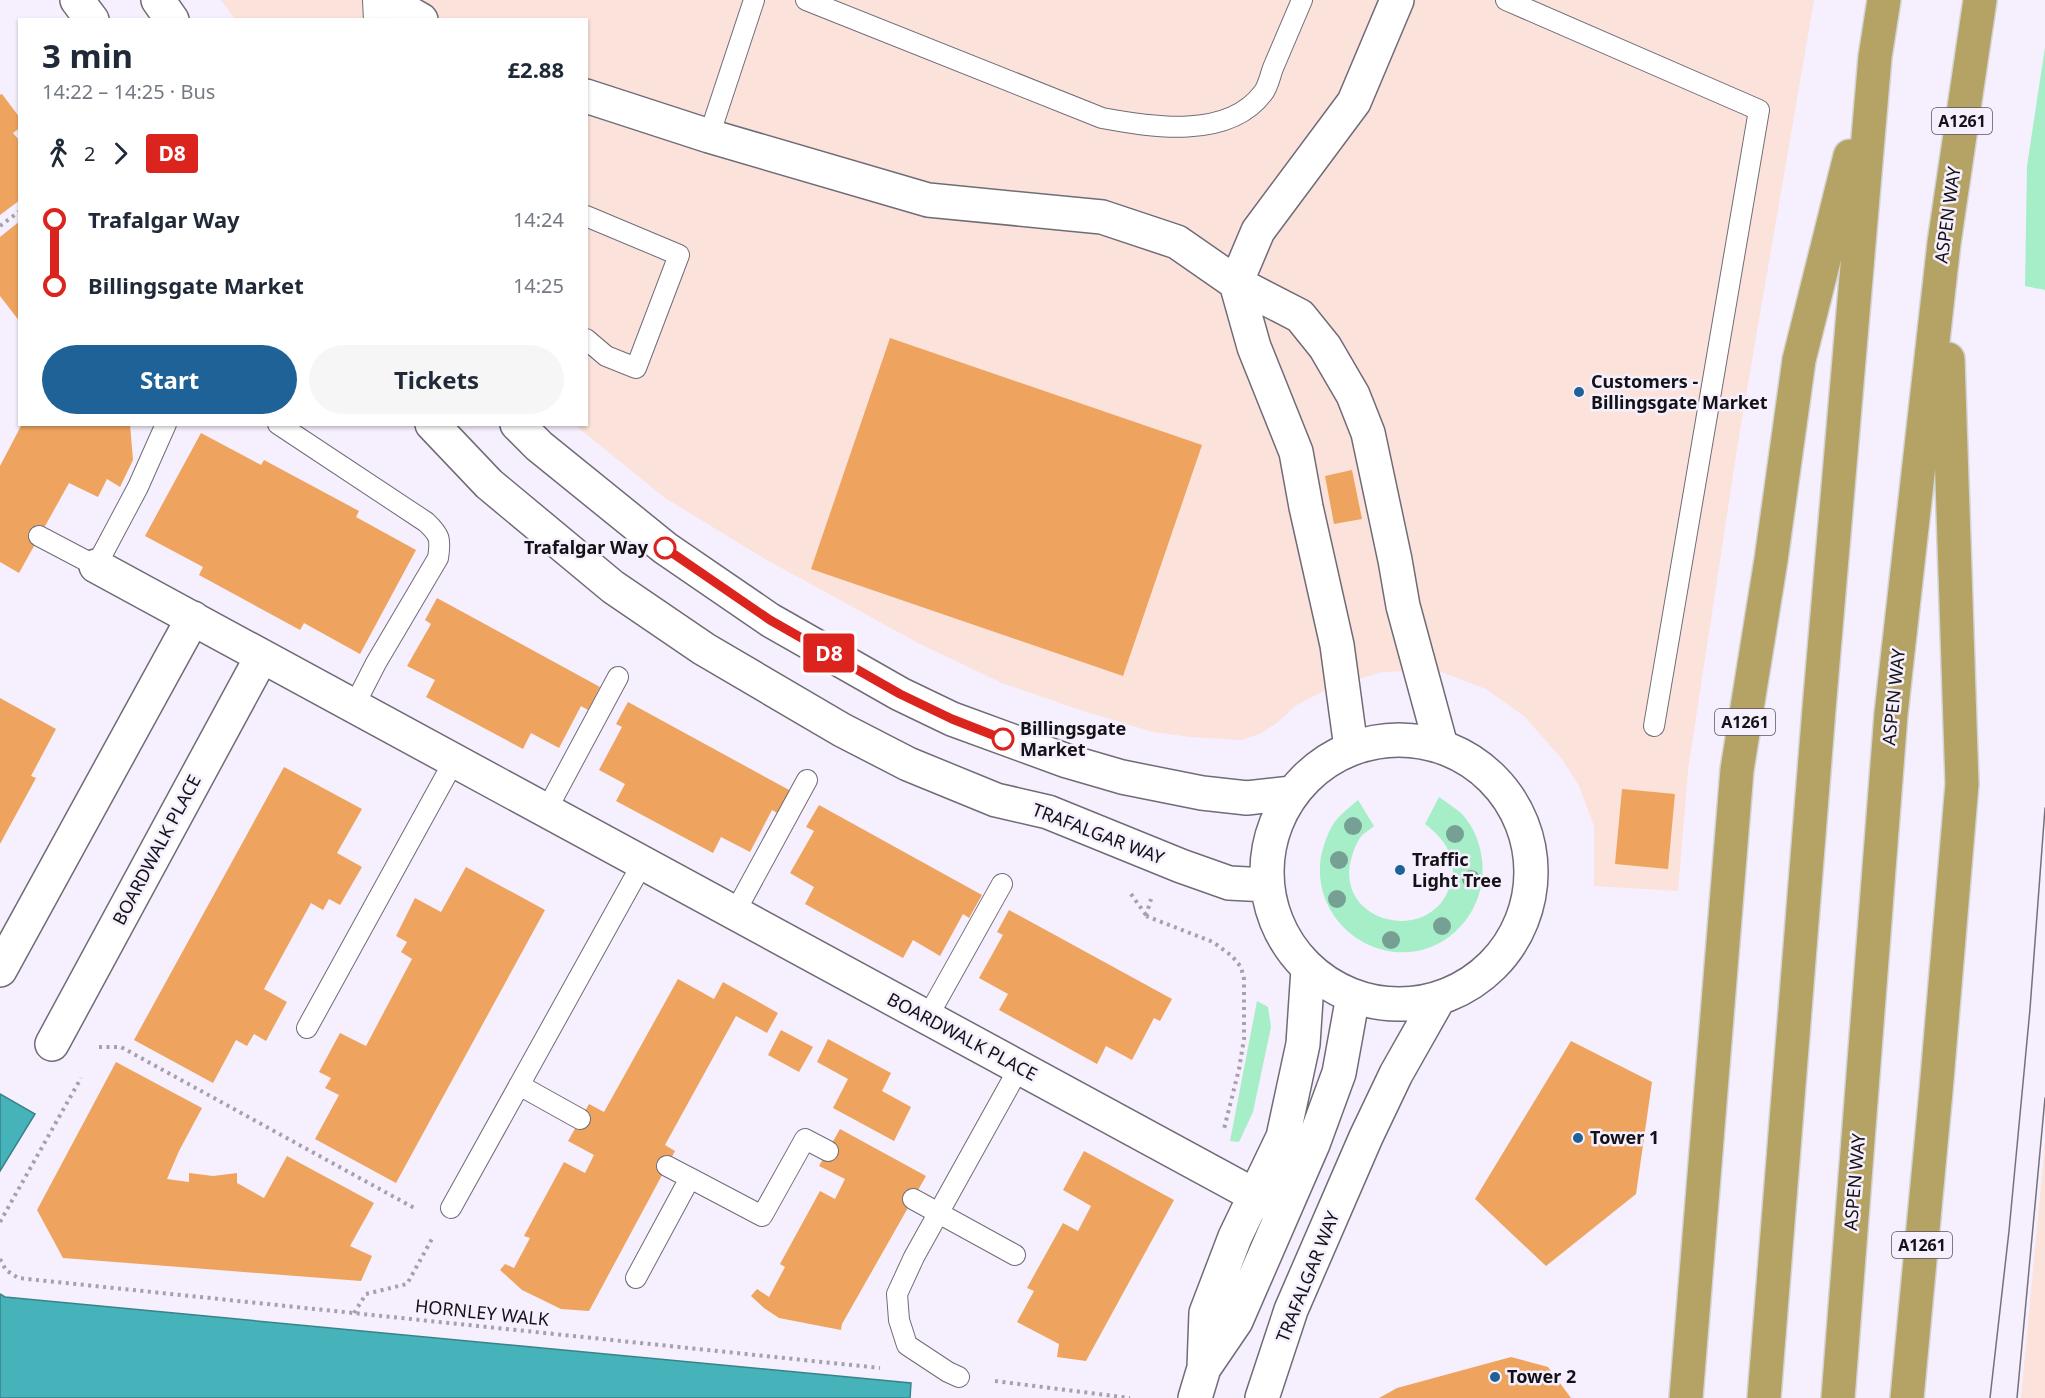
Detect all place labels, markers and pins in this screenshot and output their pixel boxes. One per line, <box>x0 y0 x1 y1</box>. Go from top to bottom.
place label: Customers - Billingsgate Market <box>1591 369 1768 414</box>
marker: Customers - Billingsgate Market <box>1572 385 1586 399</box>
place label: Trafalgar Way <box>524 535 649 559</box>
marker: Trafalgar Way <box>654 537 676 559</box>
place label: Billingsgate Market <box>1020 716 1126 761</box>
marker: Billingsgate Market <box>992 728 1014 750</box>
place label: Traffic Light Tree <box>1412 847 1502 892</box>
marker: Traffic Light Tree <box>1393 863 1407 877</box>
place label: Tower 1 <box>1590 1125 1659 1149</box>
marker: Tower 1 <box>1571 1131 1585 1145</box>
place label: Tower 2 <box>1507 1364 1576 1388</box>
marker: Tower 2 <box>1488 1370 1502 1384</box>

